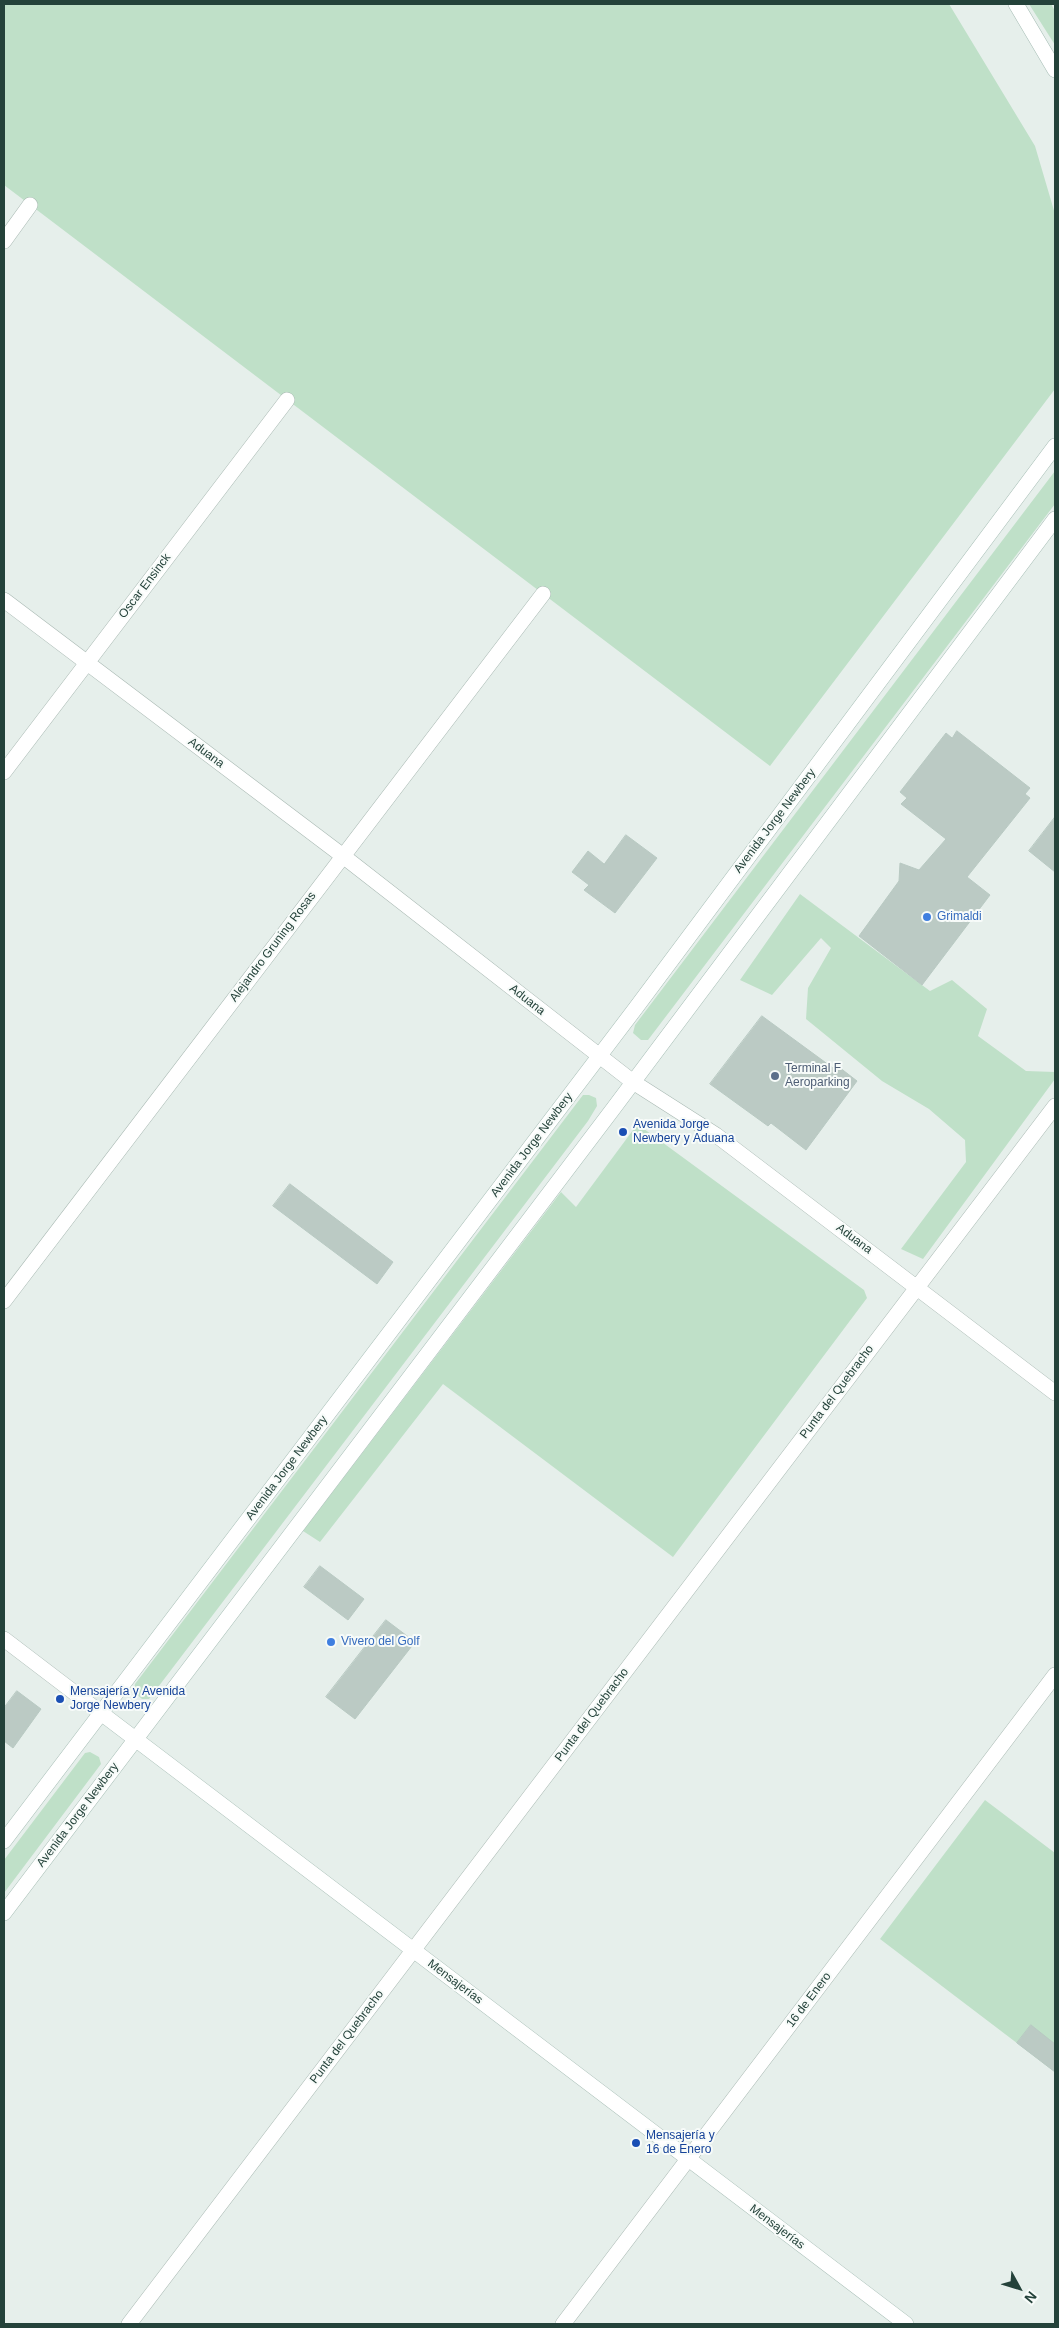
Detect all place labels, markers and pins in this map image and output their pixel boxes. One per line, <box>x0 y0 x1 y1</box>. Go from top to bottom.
place label: Grimaldi <box>937 910 982 924</box>
marker: Grimaldi <box>921 911 933 923</box>
place label: Terminal F Aeroparking <box>785 1062 850 1090</box>
marker: Terminal F Aeroparking <box>769 1070 781 1082</box>
place label: Avenida Jorge Newbery y Aduana <box>633 1118 734 1146</box>
marker: Avenida Jorge Newbery y Aduana <box>617 1126 629 1138</box>
place label: Vivero del Golf <box>341 1635 419 1649</box>
marker: Vivero del Golf <box>325 1636 337 1648</box>
place label: Mensajería y Avenida Jorge Newbery <box>70 1685 185 1713</box>
marker: Mensajería y Avenida Jorge Newbery <box>54 1693 66 1705</box>
place label: Mensajería y 16 de Enero <box>646 2129 715 2157</box>
marker: Mensajería y 16 de Enero <box>630 2137 642 2149</box>

